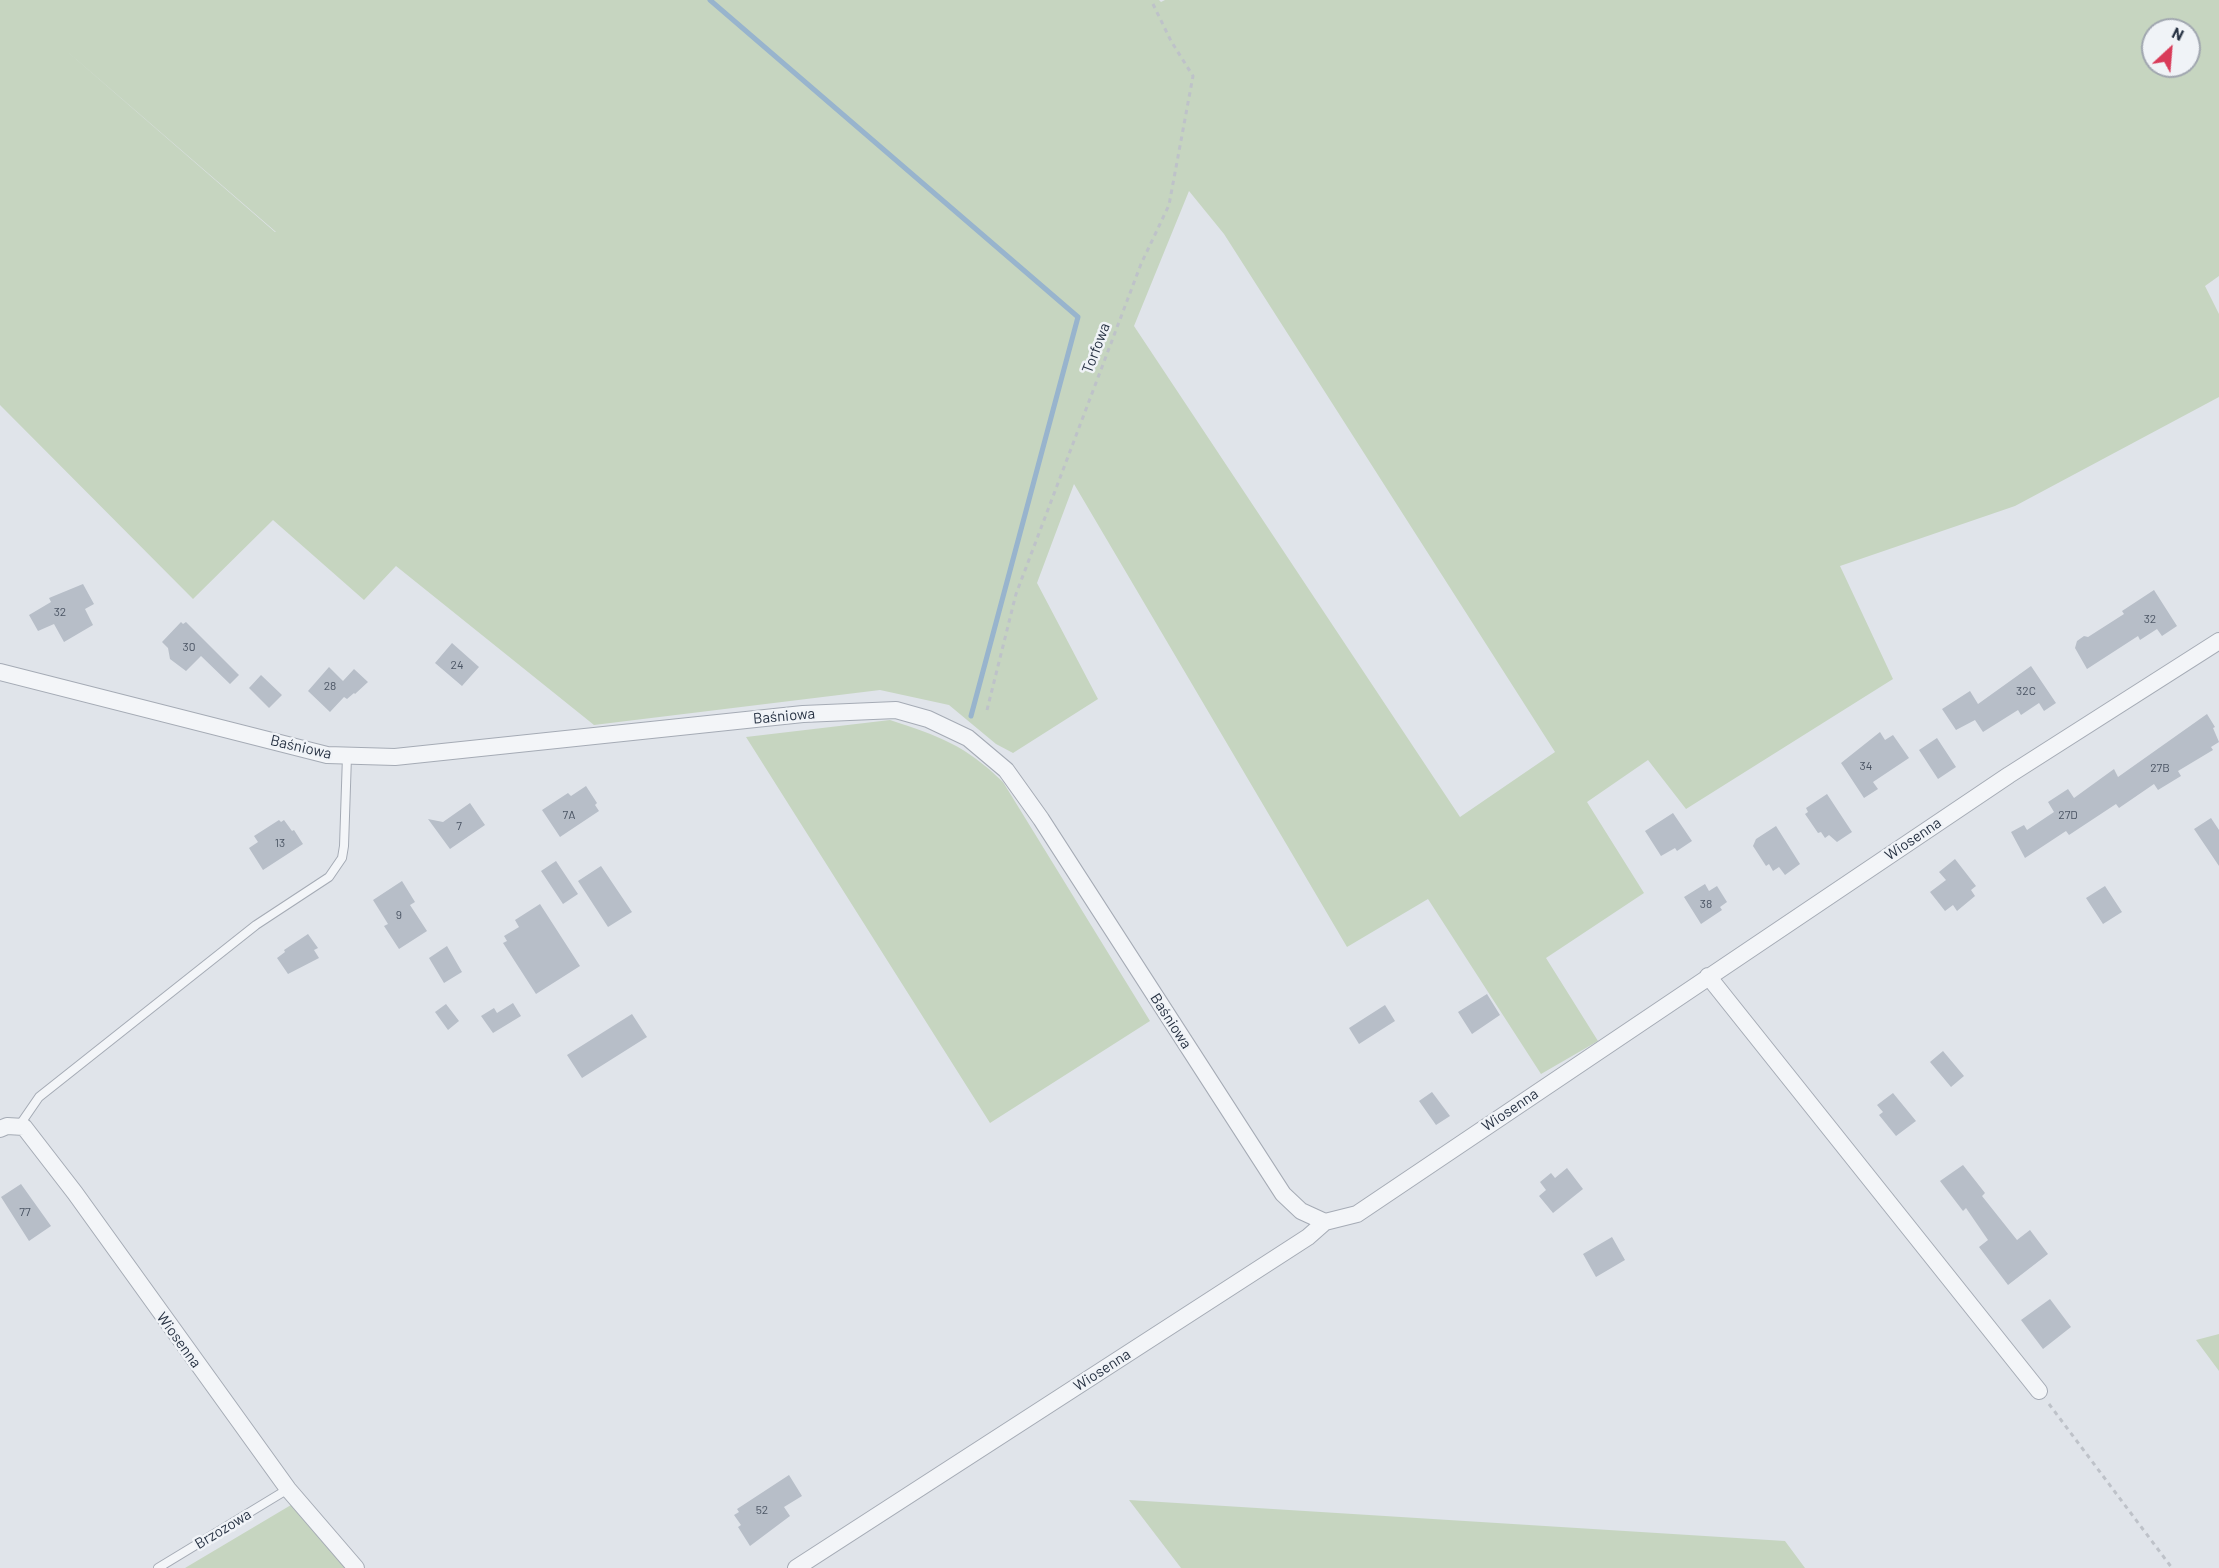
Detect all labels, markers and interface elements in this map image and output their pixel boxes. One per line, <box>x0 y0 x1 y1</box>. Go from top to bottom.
north arrow <box>2141 18 2201 78</box>
text: N <box>2169 22 2187 44</box>
street label: Torfowa <box>1078 320 1114 376</box>
house number: 32 <box>54 605 66 619</box>
house number: 32 <box>2144 612 2156 626</box>
house number: 30 <box>183 640 195 654</box>
house number: 24 <box>450 658 464 672</box>
house number: 28 <box>324 679 336 693</box>
house number: 32C <box>2016 684 2036 698</box>
street label: Baśniowa <box>752 704 816 728</box>
street label: Baśniowa <box>269 731 333 763</box>
house number: 34 <box>1860 759 1872 773</box>
house number: 27B <box>2150 761 2170 775</box>
house number: 7A <box>563 808 575 822</box>
house number: 27D <box>2058 808 2078 822</box>
street label: Wiosenna <box>1881 814 1945 864</box>
house number: 7 <box>456 819 462 833</box>
house number: 13 <box>275 836 285 850</box>
house number: 38 <box>1700 897 1712 911</box>
house number: 9 <box>396 908 402 922</box>
street label: Baśniowa <box>1146 990 1196 1052</box>
street label: Wiosenna <box>1478 1085 1542 1135</box>
house number: 77 <box>19 1205 31 1219</box>
street label: Wiosenna <box>153 1309 205 1371</box>
street label: Wiosenna <box>1070 1345 1134 1395</box>
house number: 52 <box>756 1503 768 1517</box>
street label: Brzozowa <box>192 1505 254 1553</box>

